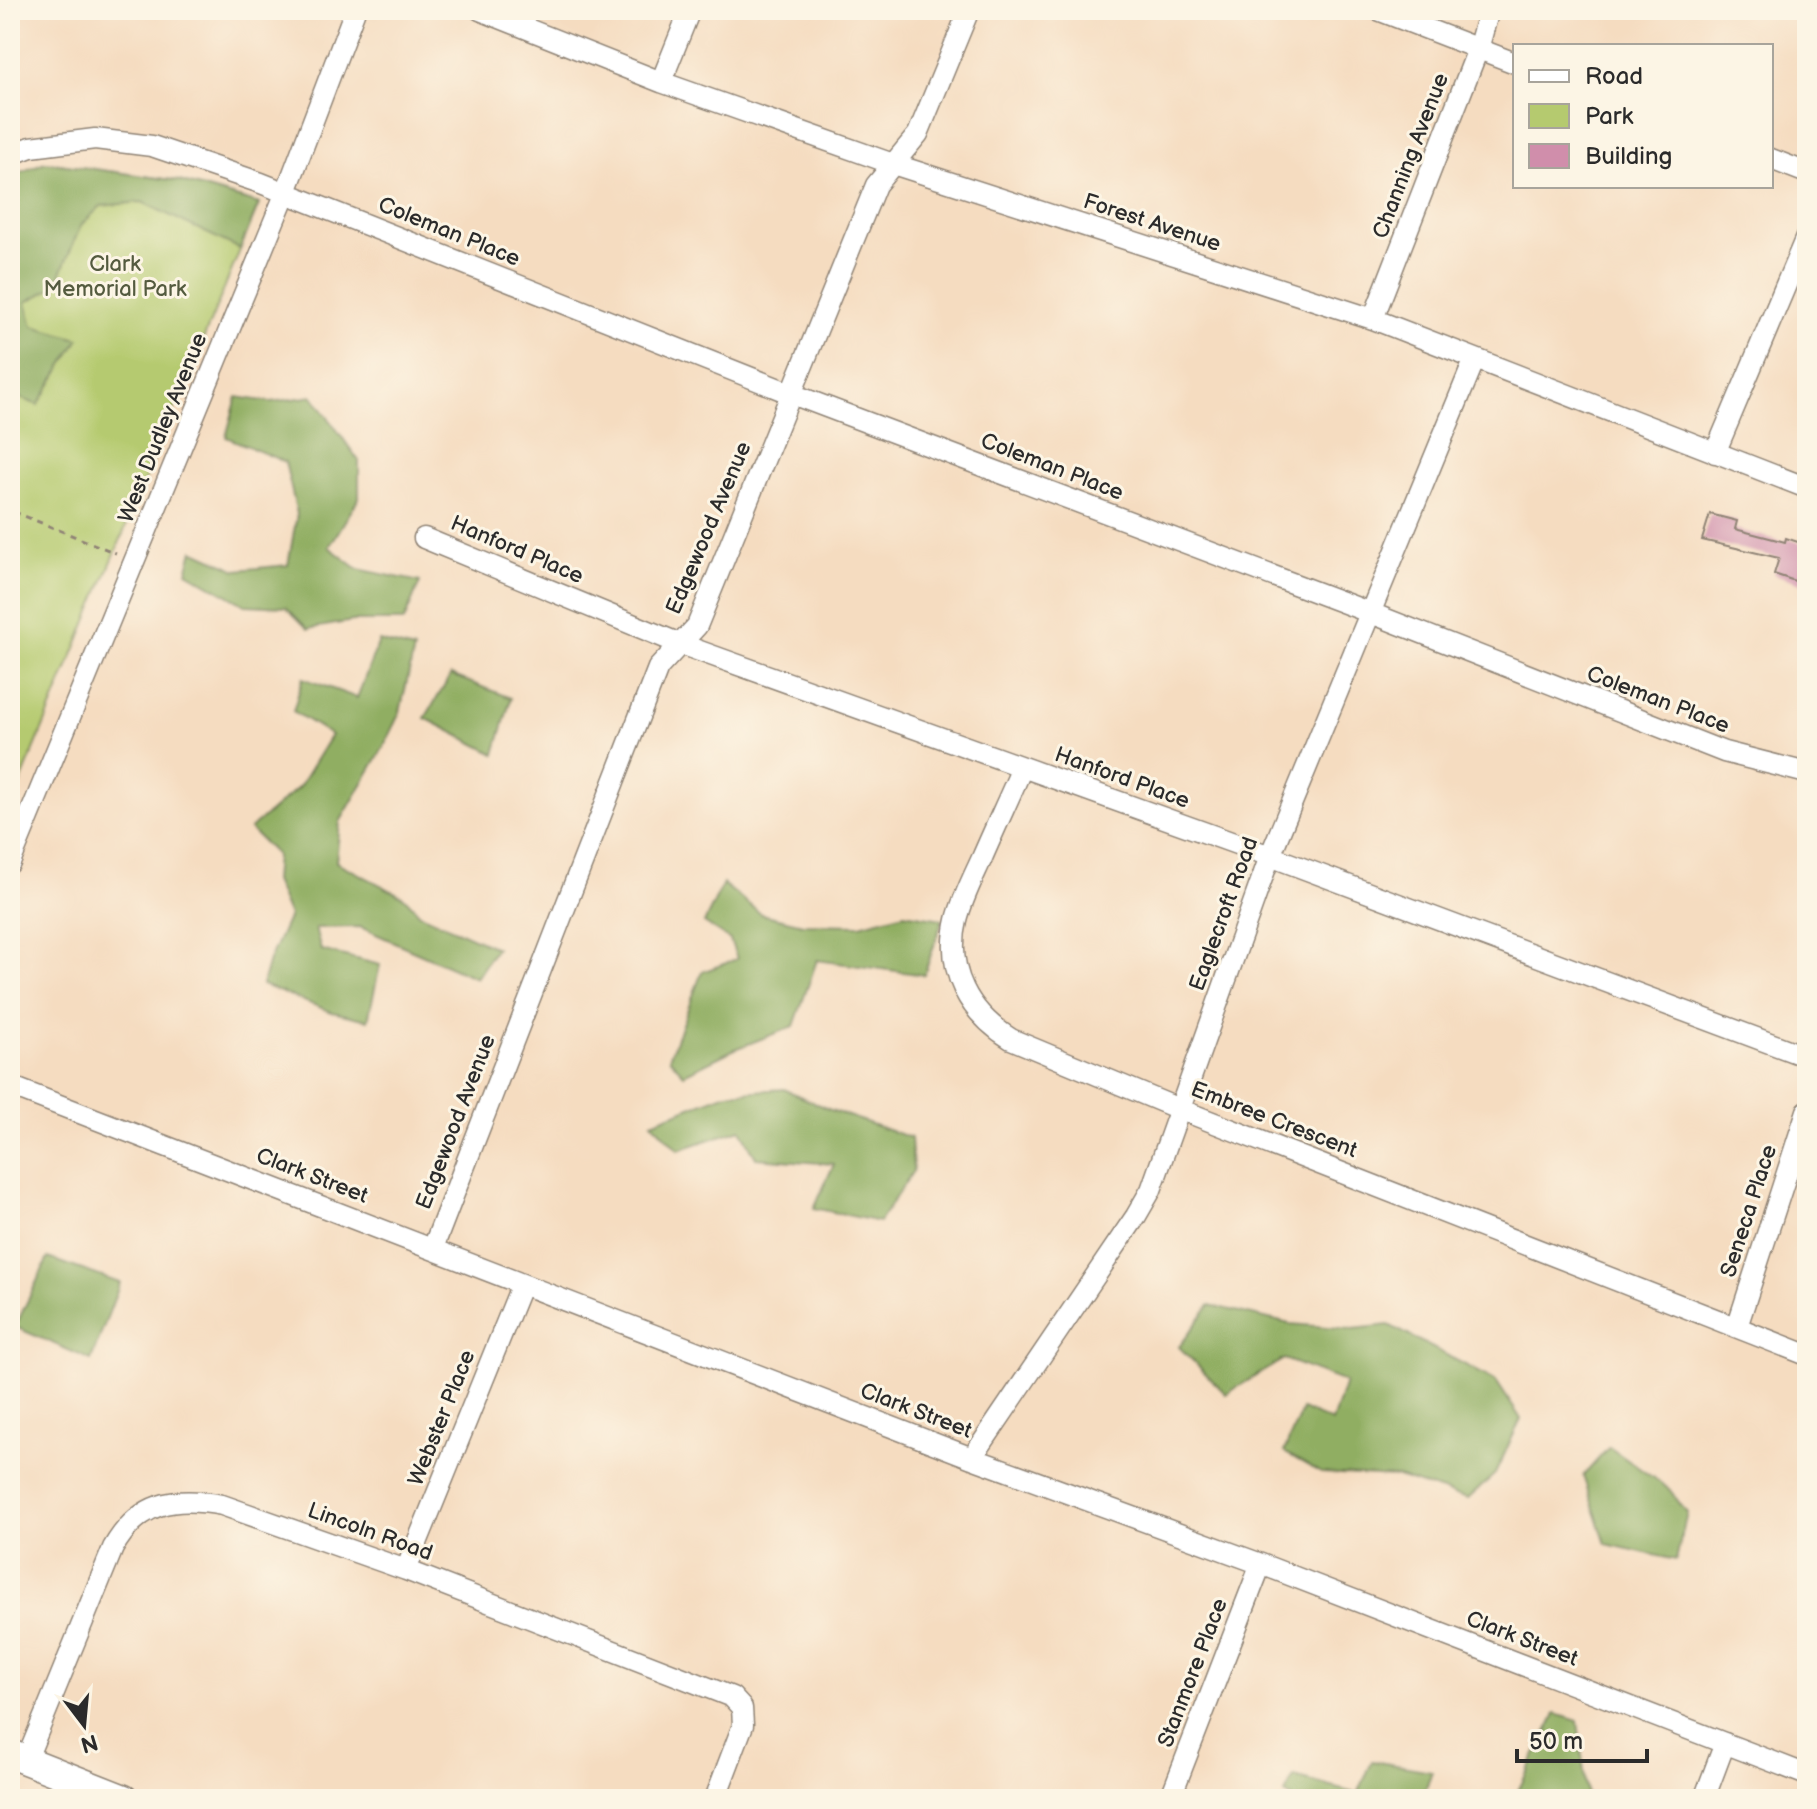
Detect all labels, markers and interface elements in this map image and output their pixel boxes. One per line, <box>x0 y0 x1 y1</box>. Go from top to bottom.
legend <box>1513 44 1773 188</box>
text: Road <box>1585 62 1643 91</box>
street label: Channing Avenue <box>1367 69 1455 243</box>
text: Park <box>1585 102 1633 131</box>
text: Building <box>1585 142 1672 171</box>
street label: Forest Avenue <box>1080 188 1224 258</box>
street label: Coleman Place <box>374 191 524 273</box>
park label: Clark Memorial Park <box>43 251 187 303</box>
street label: West Dudley Avenue <box>113 329 213 527</box>
street label: Coleman Place <box>977 427 1127 507</box>
street label: Edgewood Avenue <box>660 438 758 618</box>
street label: Hanford Place <box>447 510 587 590</box>
street label: Coleman Place <box>1583 660 1733 740</box>
street label: Hanford Place <box>1051 741 1193 815</box>
street label: Eaglecroft Road <box>1184 833 1264 995</box>
street label: Edgewood Avenue <box>410 1031 502 1213</box>
street label: Embree Crescent <box>1187 1076 1361 1164</box>
street label: Seneca Place <box>1715 1141 1783 1281</box>
street label: Clark Street <box>252 1142 372 1210</box>
street label: Webster Place <box>403 1346 481 1490</box>
street label: Clark Street <box>856 1377 976 1445</box>
street label: Lincoln Road <box>304 1497 436 1567</box>
street label: Stanmore Place <box>1152 1595 1234 1751</box>
street label: Clark Street <box>1462 1605 1582 1673</box>
north arrow <box>44 1685 124 1765</box>
scale bar <box>1517 1713 1647 1763</box>
text: 50 m <box>1529 1727 1583 1756</box>
text: N <box>77 1728 101 1758</box>

